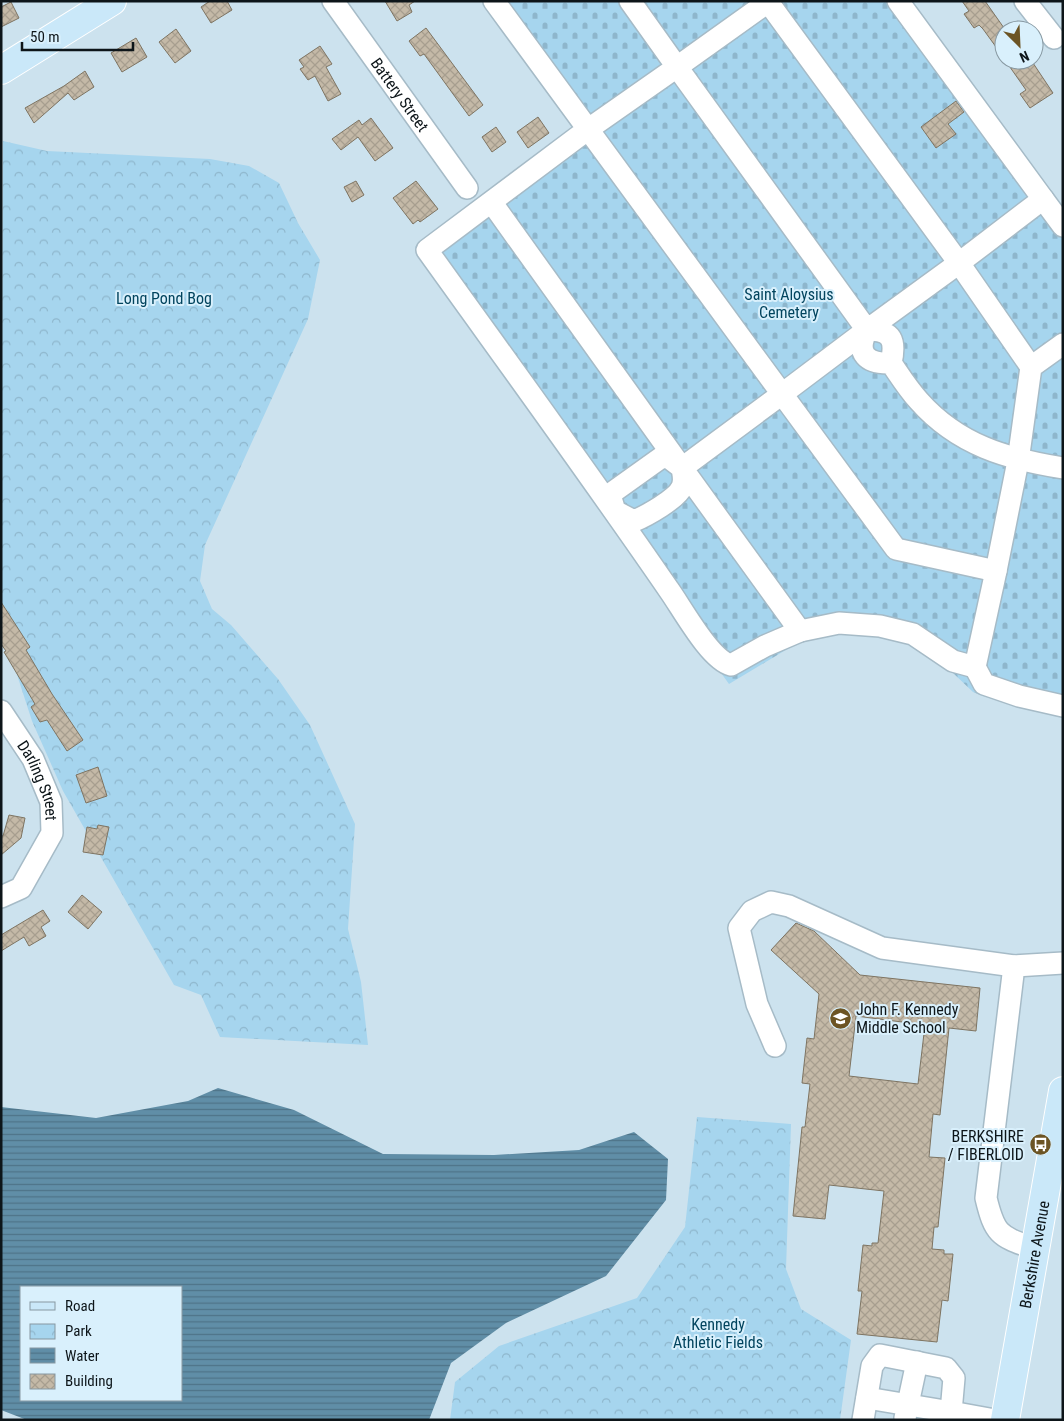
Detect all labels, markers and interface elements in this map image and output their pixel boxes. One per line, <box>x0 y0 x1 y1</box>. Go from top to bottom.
scale bar <box>22 20 134 52</box>
north arrow <box>994 20 1044 70</box>
text: 50 m <box>30 28 60 46</box>
text: N <box>1017 48 1031 66</box>
street label: Battery Street <box>367 54 433 136</box>
park label: Saint Aloysius Cemetery <box>744 285 834 322</box>
park label: Long Pond Bog <box>116 289 212 308</box>
street label: Darling Street <box>13 737 61 821</box>
place label: John F. Kennedy Middle School <box>856 1000 959 1037</box>
school or university icon: John F. Kennedy Middle School <box>828 1006 852 1030</box>
place label: BERKSHIRE / FIBERLOID <box>948 1127 1024 1164</box>
bus stop icon: BERKSHIRE / FIBERLOID <box>1028 1133 1052 1157</box>
street label: Berkshire Avenue <box>1016 1199 1053 1310</box>
legend <box>20 1286 182 1401</box>
text: Road <box>65 1297 95 1315</box>
park label: Kennedy Athletic Fields <box>673 1315 763 1352</box>
text: Park <box>65 1322 92 1340</box>
text: Water <box>65 1347 100 1365</box>
text: Building <box>65 1372 113 1390</box>

